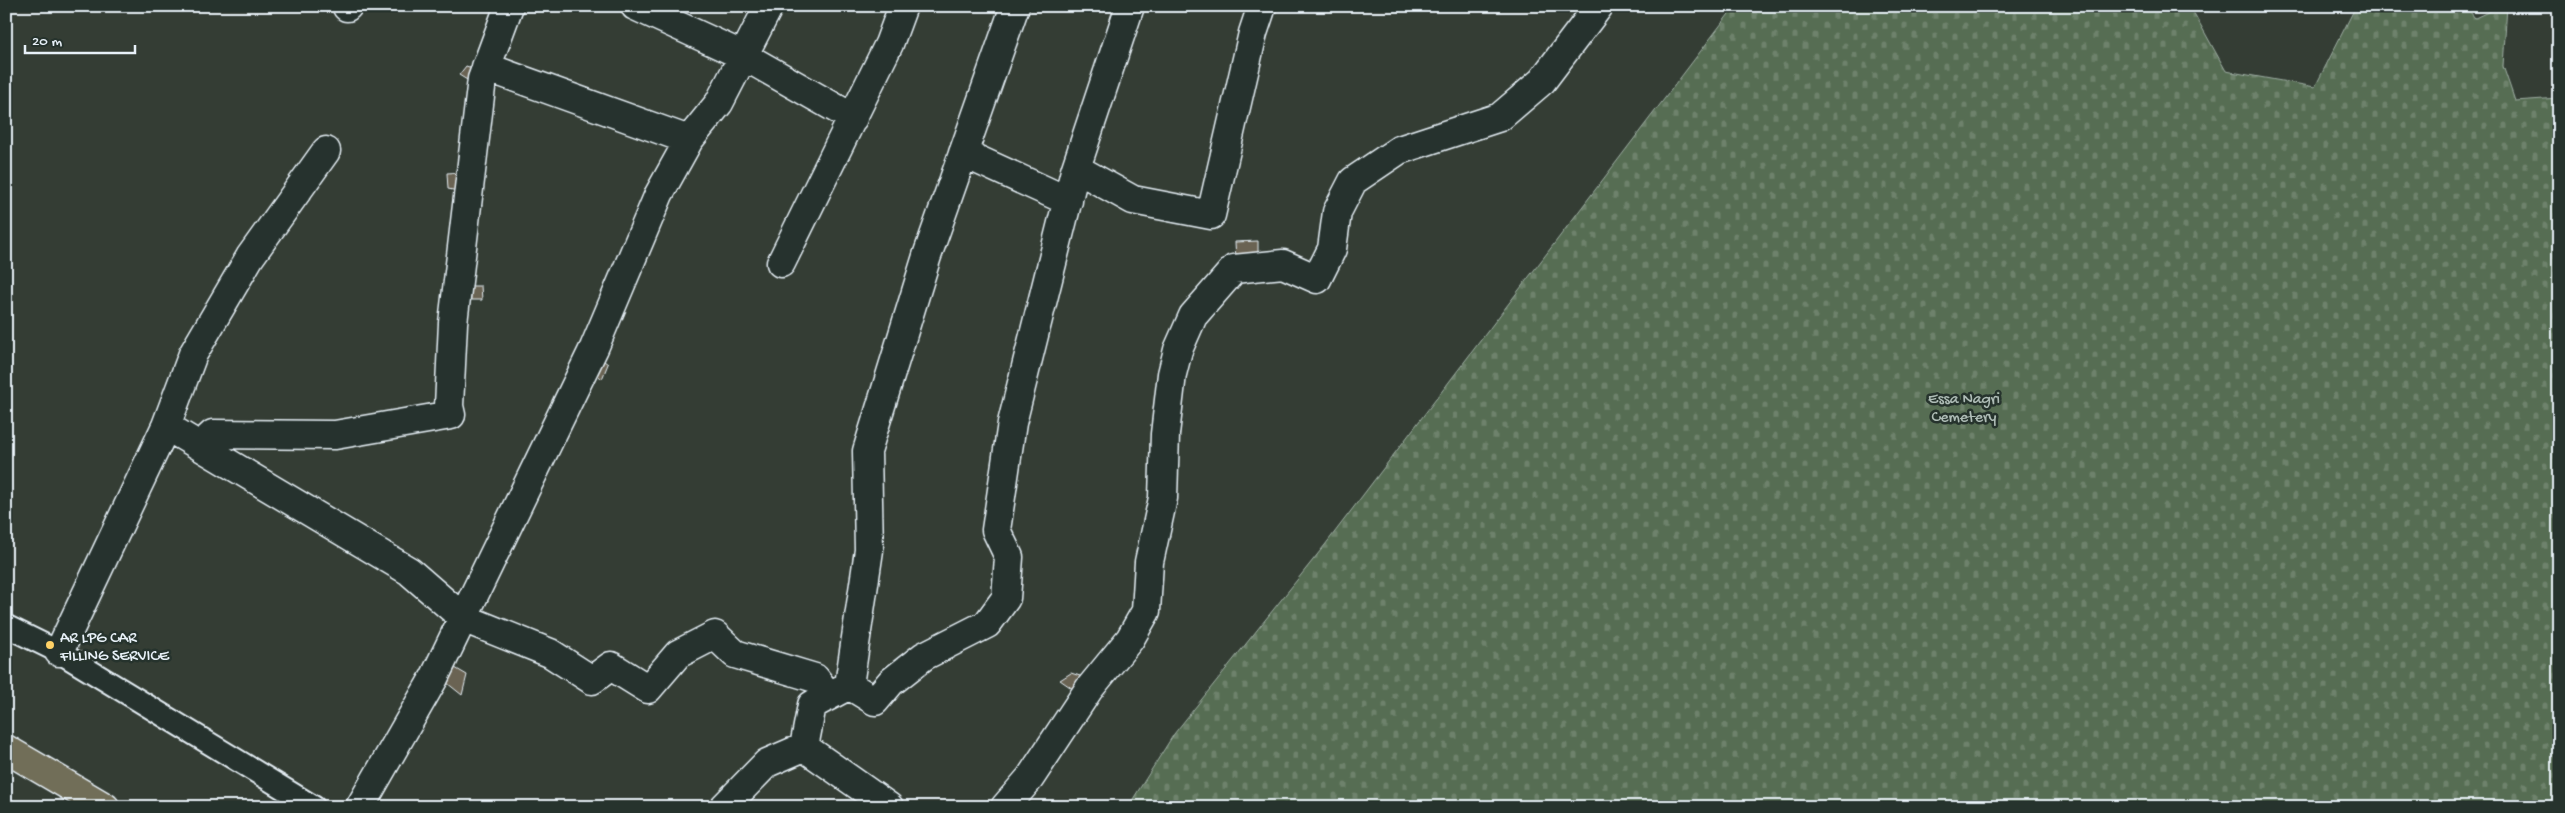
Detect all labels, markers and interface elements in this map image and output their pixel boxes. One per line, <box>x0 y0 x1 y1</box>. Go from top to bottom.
scale bar <box>25 22 135 54</box>
text: 20 m <box>32 33 62 51</box>
park label: Essa Nagri Cemetery <box>1928 391 2000 428</box>
place label: AR LPG CAR FILLING SERVICE <box>59 630 170 667</box>
marker: AR LPG CAR FILLING SERVICE <box>44 639 56 651</box>

